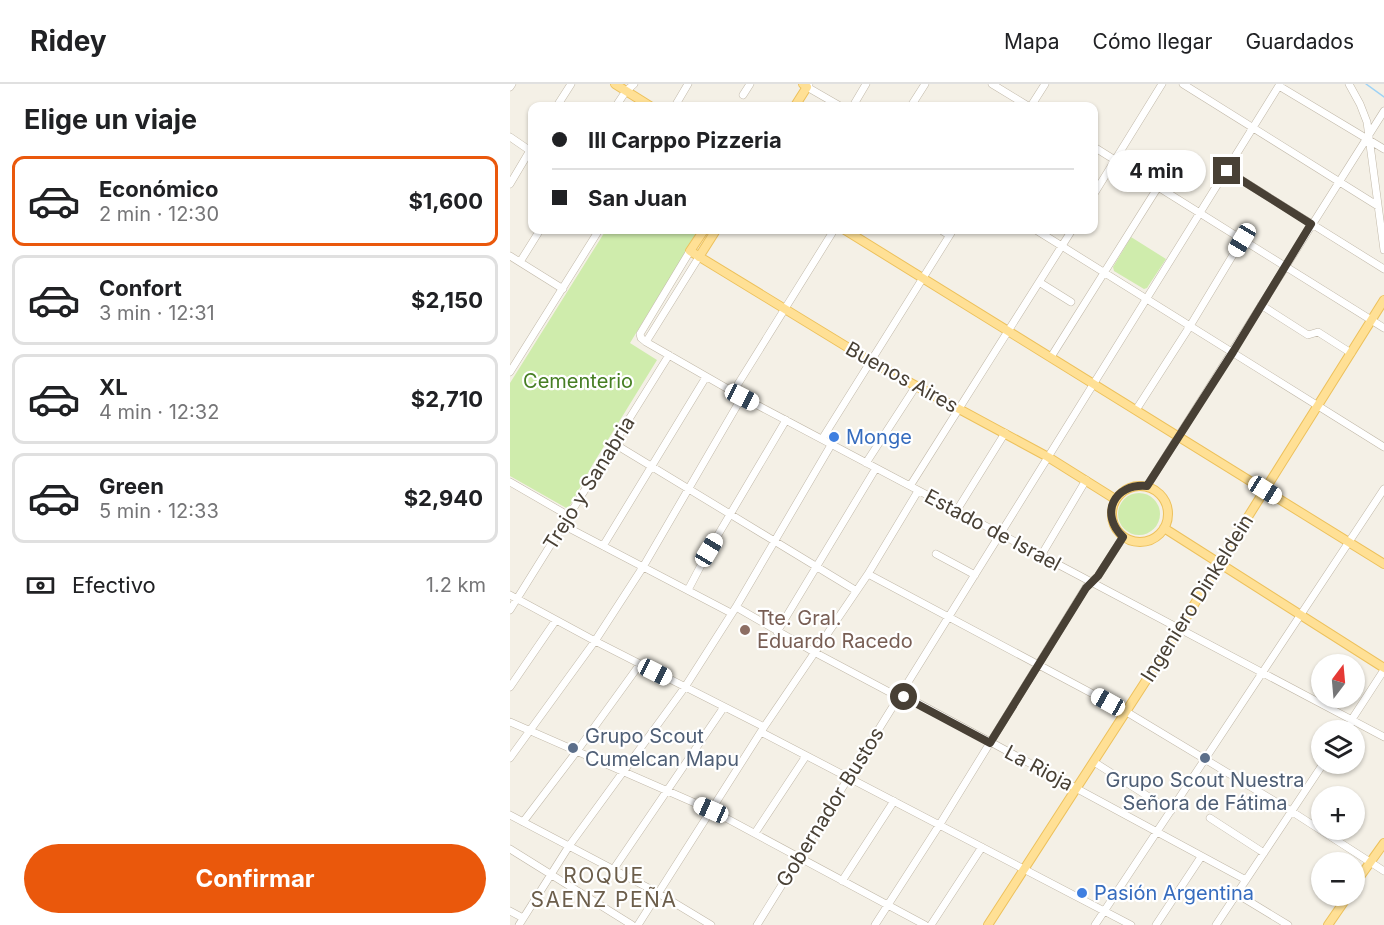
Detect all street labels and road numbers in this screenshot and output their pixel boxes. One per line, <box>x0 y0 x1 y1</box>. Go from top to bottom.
street label: Buenos Aires <box>842 336 962 418</box>
street label: Trejo y Sanabria <box>538 412 640 554</box>
street label: Estado de Israel <box>921 484 1065 576</box>
street label: Ingeniero Dinkeldein <box>1136 510 1258 686</box>
street label: Gobernador Bustos <box>771 723 889 891</box>
street label: La Rioja <box>1001 740 1077 796</box>

